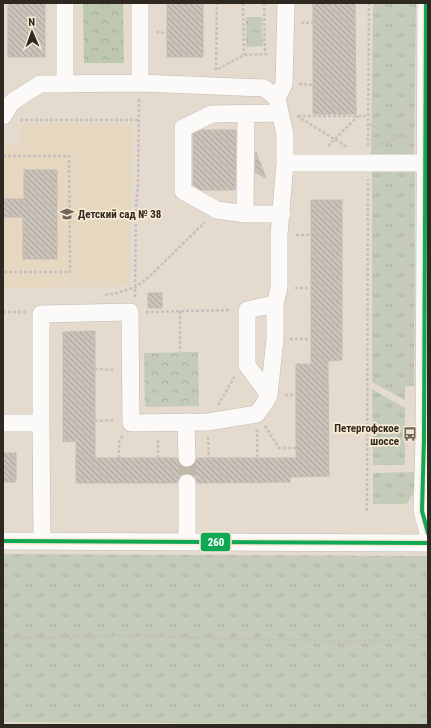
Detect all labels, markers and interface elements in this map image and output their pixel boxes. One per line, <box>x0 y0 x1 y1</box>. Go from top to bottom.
north arrow <box>12 12 52 52</box>
text: N <box>28 16 36 29</box>
school or university icon: Детский сад № 38 <box>59 206 75 222</box>
place label: Детский сад № 38 <box>78 208 162 221</box>
place label: Петергофское шоссе <box>334 422 399 448</box>
bus stop icon: Петергофское шоссе <box>402 426 418 442</box>
line badge: 260 <box>200 532 231 552</box>
text: 260 <box>208 536 225 549</box>

